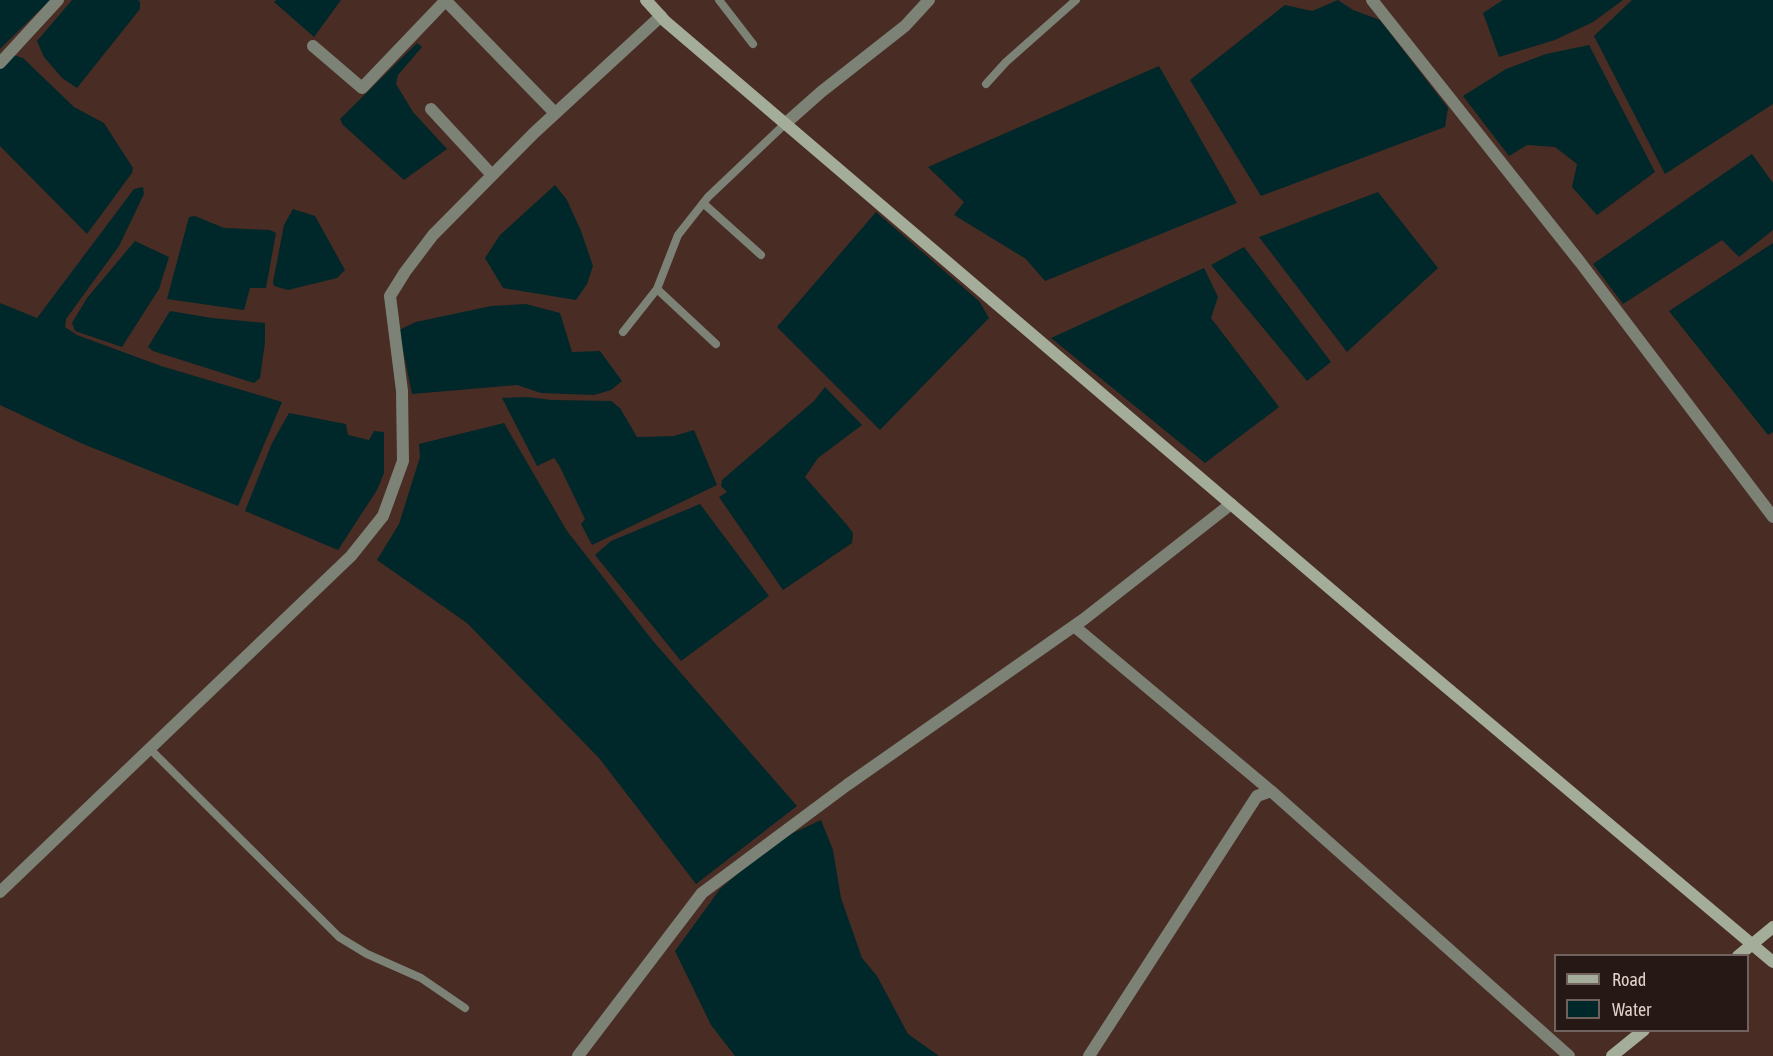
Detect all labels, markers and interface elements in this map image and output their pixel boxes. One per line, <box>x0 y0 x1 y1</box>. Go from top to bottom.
legend <box>1554 954 1749 1032</box>
text: Road <box>1612 969 1646 990</box>
text: Water <box>1612 999 1651 1020</box>

